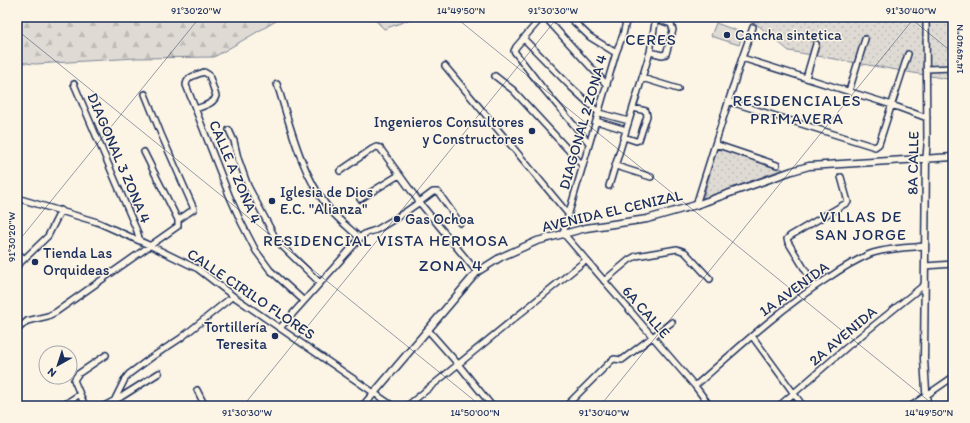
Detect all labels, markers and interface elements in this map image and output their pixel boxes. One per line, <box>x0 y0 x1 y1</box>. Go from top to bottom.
text: 91°30'20"W <box>171 4 221 17</box>
text: 14°49'50"N <box>437 4 486 17</box>
text: 91°30'30"W <box>528 4 578 17</box>
text: 91°30'40"W <box>886 4 937 17</box>
text: 14°49'40"N <box>953 24 966 74</box>
place label: Cancha sintetica <box>735 26 842 44</box>
district label: CERES <box>625 30 677 49</box>
marker: Cancha sintetica <box>722 30 732 40</box>
street label: DIAGONAL 2 ZONA 4 <box>555 52 611 192</box>
street label: DIAGONAL 3 ZONA 4 <box>83 90 155 226</box>
district label: RESIDENCIALES PRIMAVERA <box>732 91 862 128</box>
place label: Ingenieros Consultores y Constructores <box>374 113 524 148</box>
street label: CALLE A ZONA 4 <box>205 118 265 226</box>
marker: Ingenieros Consultores y Constructores <box>527 126 537 136</box>
street label: 8A CALLE <box>903 131 923 195</box>
place label: Iglesia de Dios E.C. "Alianza" <box>280 183 374 218</box>
street label: AVENIDA EL CENIZAL <box>540 186 684 236</box>
marker: Iglesia de Dios E.C. "Alianza" <box>267 196 277 206</box>
district label: VILLAS DE SAN JORGE <box>815 207 907 244</box>
place label: Gas Ochoa <box>405 210 475 228</box>
text: 91°30'20"W <box>5 212 18 262</box>
marker: Gas Ochoa <box>392 214 402 224</box>
district label: RESIDENCIAL VISTA HERMOSA <box>263 231 509 250</box>
place label: Tienda Las Orquideas <box>43 244 112 279</box>
street label: CALLE CIRILO FLORES <box>184 245 318 343</box>
district label: ZONA 4 <box>419 255 483 275</box>
marker: Tienda Las Orquideas <box>30 257 40 267</box>
street label: 1A AVENIDA <box>756 257 833 320</box>
street label: 6A CALLE <box>618 282 674 342</box>
street label: 2A AVENIDA <box>805 302 881 370</box>
place label: Tortillería Teresita <box>204 318 267 353</box>
marker: Tortillería Teresita <box>270 331 280 341</box>
north arrow <box>38 345 78 385</box>
text: N <box>45 365 59 380</box>
text: 91°30'30"W <box>222 406 272 419</box>
text: 14°50'00"N <box>450 406 500 419</box>
text: 91°30'40"W <box>579 406 630 419</box>
text: 14°49'50"N <box>905 406 954 419</box>

